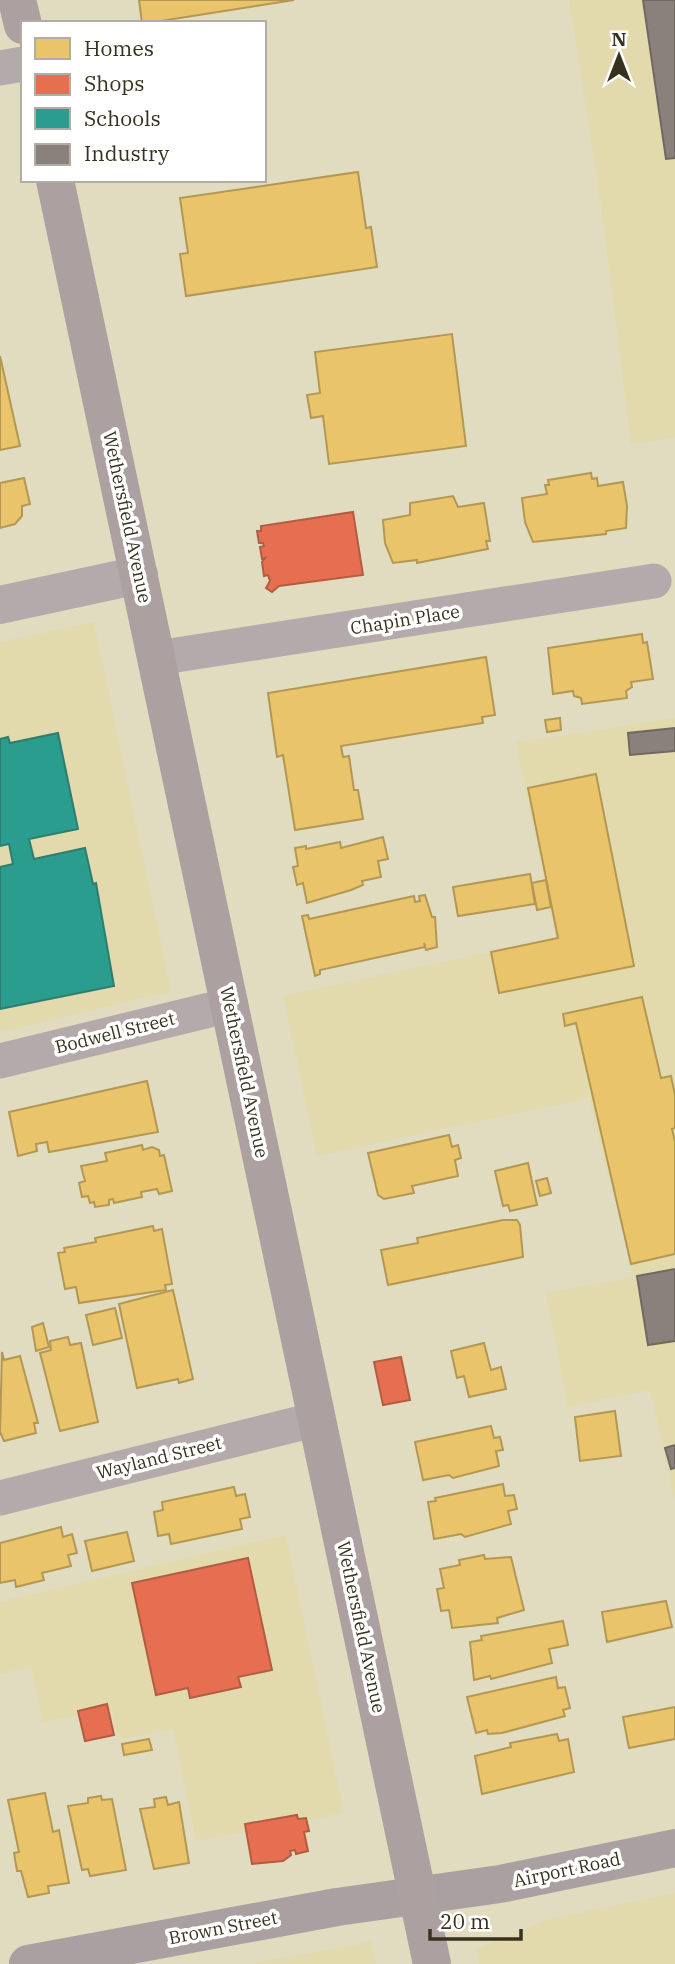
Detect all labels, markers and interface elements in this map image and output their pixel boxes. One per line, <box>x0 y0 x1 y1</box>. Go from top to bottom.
legend <box>21 21 266 182</box>
north arrow <box>584 21 654 91</box>
text: N <box>611 27 627 51</box>
text: Homes <box>84 34 154 62</box>
text: Shops <box>84 69 144 97</box>
text: Schools <box>84 104 161 132</box>
text: Industry <box>84 139 170 167</box>
street label: Wethersfield Avenue <box>98 429 157 605</box>
street label: Chapin Place <box>349 600 461 639</box>
street label: Wethersfield Avenue <box>215 984 274 1160</box>
street label: Bodwell Street <box>53 1007 177 1058</box>
street label: Wayland Street <box>94 1431 224 1484</box>
street label: Wethersfield Avenue <box>332 1539 391 1715</box>
street label: Airport Road <box>511 1847 623 1892</box>
scale bar <box>430 1898 521 1942</box>
street label: Brown Street <box>167 1906 279 1949</box>
text: 20 m <box>440 1907 490 1935</box>

